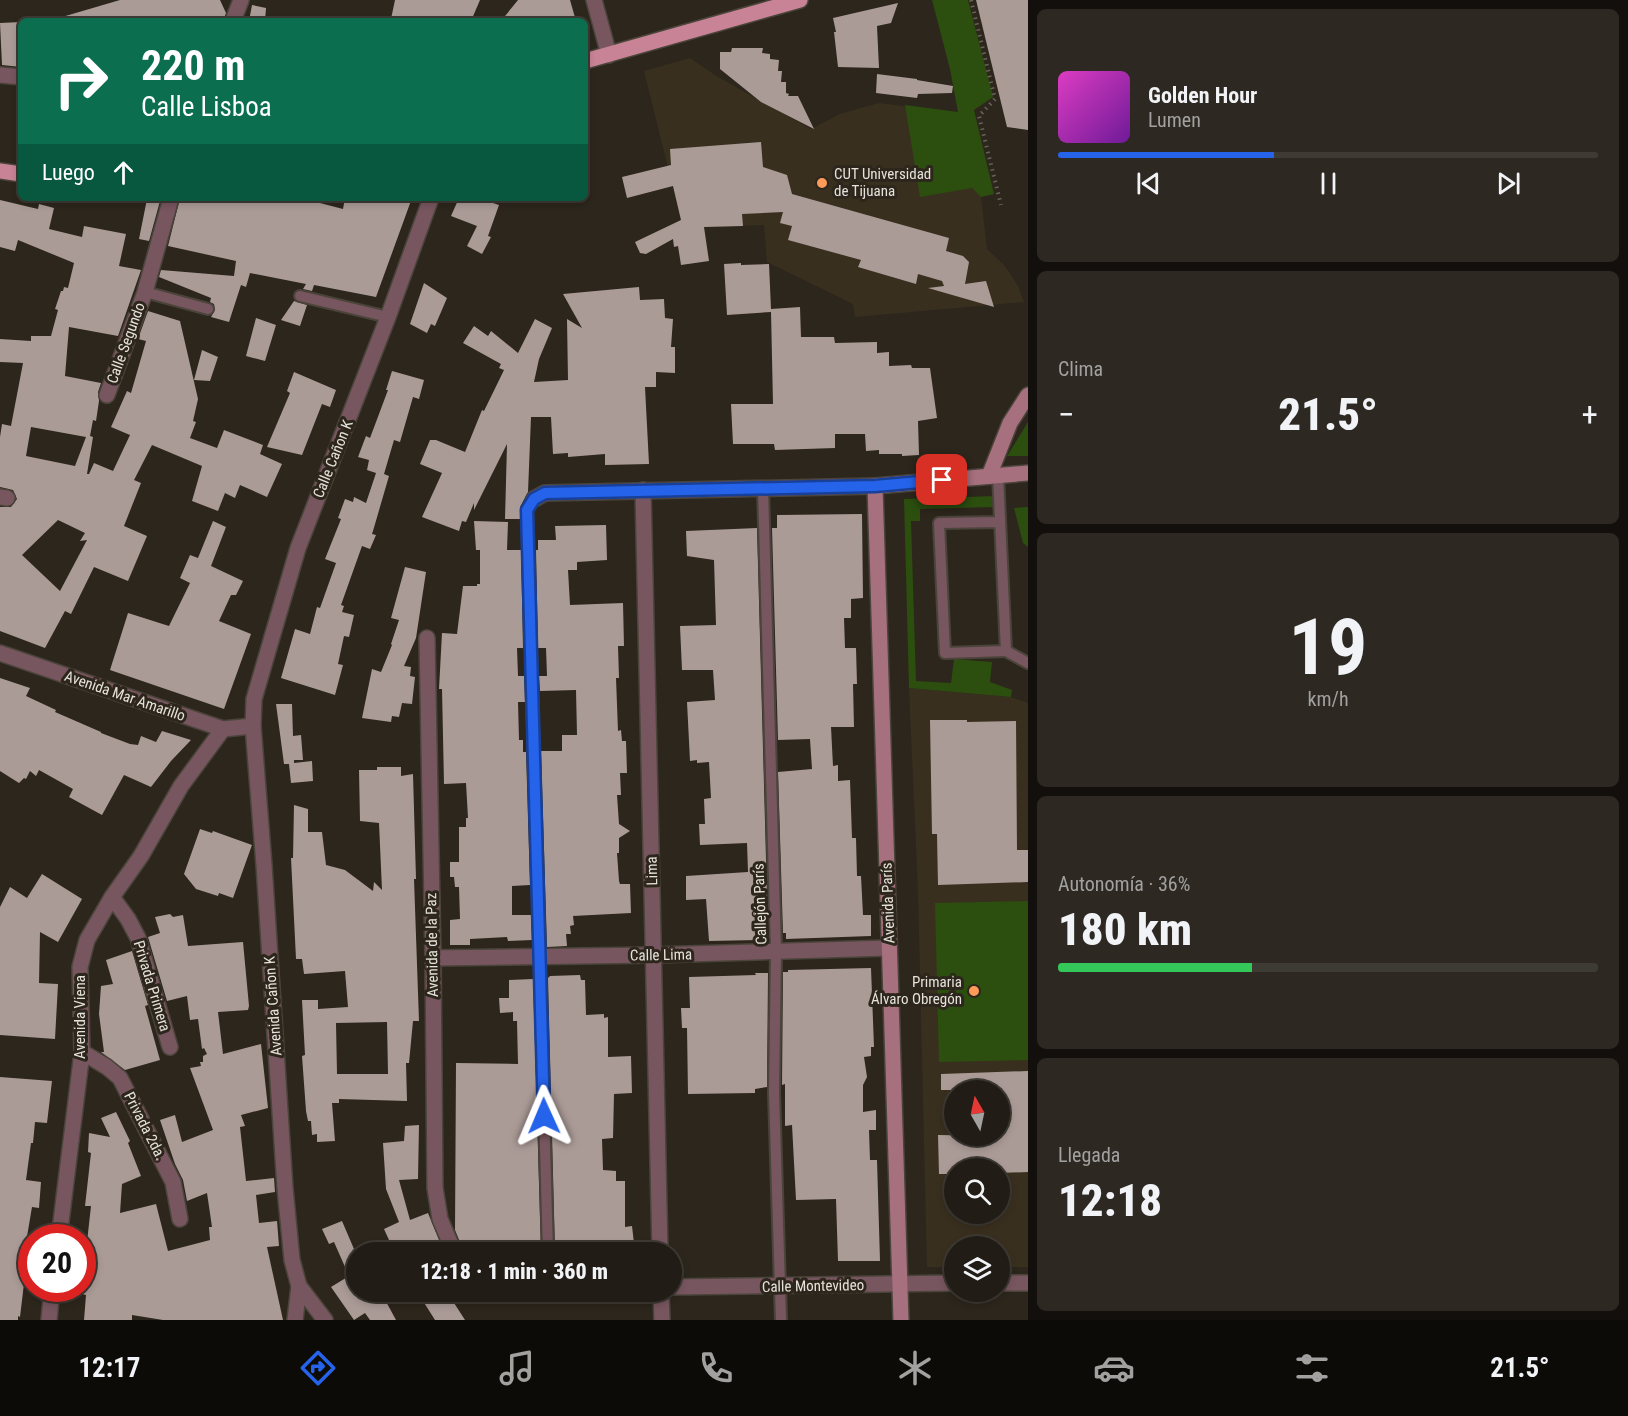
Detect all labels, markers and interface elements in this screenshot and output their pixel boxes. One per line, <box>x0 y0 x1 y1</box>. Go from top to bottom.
text: 220 m <box>141 41 246 90</box>
icon: right <box>42 42 120 120</box>
text: Golden Hour <box>1148 83 1257 108</box>
text: Calle Lisboa <box>141 91 272 123</box>
text: Lumen <box>1148 108 1201 132</box>
icon: ahead <box>107 156 140 189</box>
text: Luego <box>42 160 95 185</box>
place label: CUT Universidad de Tijuana <box>834 165 931 200</box>
icon: previous <box>1132 167 1165 200</box>
icon: pause <box>1312 167 1345 200</box>
icon: next <box>1492 167 1525 200</box>
marker: CUT Universidad de Tijuana <box>815 176 829 190</box>
street label: Calle Segundo <box>103 300 149 386</box>
text: Clima <box>1058 357 1103 381</box>
text: 21.5° <box>1278 388 1378 441</box>
text: − <box>1058 395 1075 434</box>
text: + <box>1582 395 1598 434</box>
street label: Calle Cañon K <box>309 417 357 501</box>
pin <box>916 454 967 505</box>
icon: arrive <box>925 463 958 496</box>
text: 19 <box>1289 602 1367 693</box>
street label: Avenida Mar Amarillo <box>62 667 188 725</box>
text: km/h <box>1307 687 1349 711</box>
street label: Lima <box>643 856 661 886</box>
street label: Avenida París <box>878 862 898 944</box>
street label: Callejón París <box>750 863 770 945</box>
text: Autonomía · 36% <box>1058 872 1190 896</box>
street label: Avenida de la Paz <box>422 893 442 997</box>
text: 180 km <box>1058 903 1192 956</box>
street label: Privada Primera <box>130 938 174 1034</box>
street label: Calle Lima <box>630 945 692 965</box>
street label: Avenida Cañon K <box>260 955 285 1056</box>
place label: Primaria Álvaro Obregón <box>871 973 962 1008</box>
street label: Avenida Viena <box>71 975 89 1059</box>
marker: Primaria Álvaro Obregón <box>967 984 981 998</box>
north arrow <box>944 1080 1010 1146</box>
map controls <box>944 1080 1010 1302</box>
position arrow <box>512 1084 576 1148</box>
street label: Privada 2da. <box>120 1089 170 1163</box>
text: Llegada <box>1058 1143 1120 1167</box>
button: search <box>944 1158 1010 1224</box>
text: 12:18 <box>1058 1174 1162 1227</box>
speed limit sign: 20 <box>18 1224 96 1302</box>
button: layers <box>944 1236 1010 1302</box>
text: 12:18 · 1 min · 360 m <box>420 1259 608 1284</box>
street label: Calle Montevideo <box>762 1276 864 1296</box>
icon: directions <box>297 1347 339 1389</box>
icon: music <box>496 1347 538 1389</box>
icon: phone <box>695 1347 737 1389</box>
icon: climate <box>894 1347 936 1389</box>
icon: car <box>1093 1347 1135 1389</box>
icon: filters <box>1291 1347 1333 1389</box>
text: 12:17 <box>78 1352 140 1384</box>
text: 21.5° <box>1490 1352 1550 1384</box>

